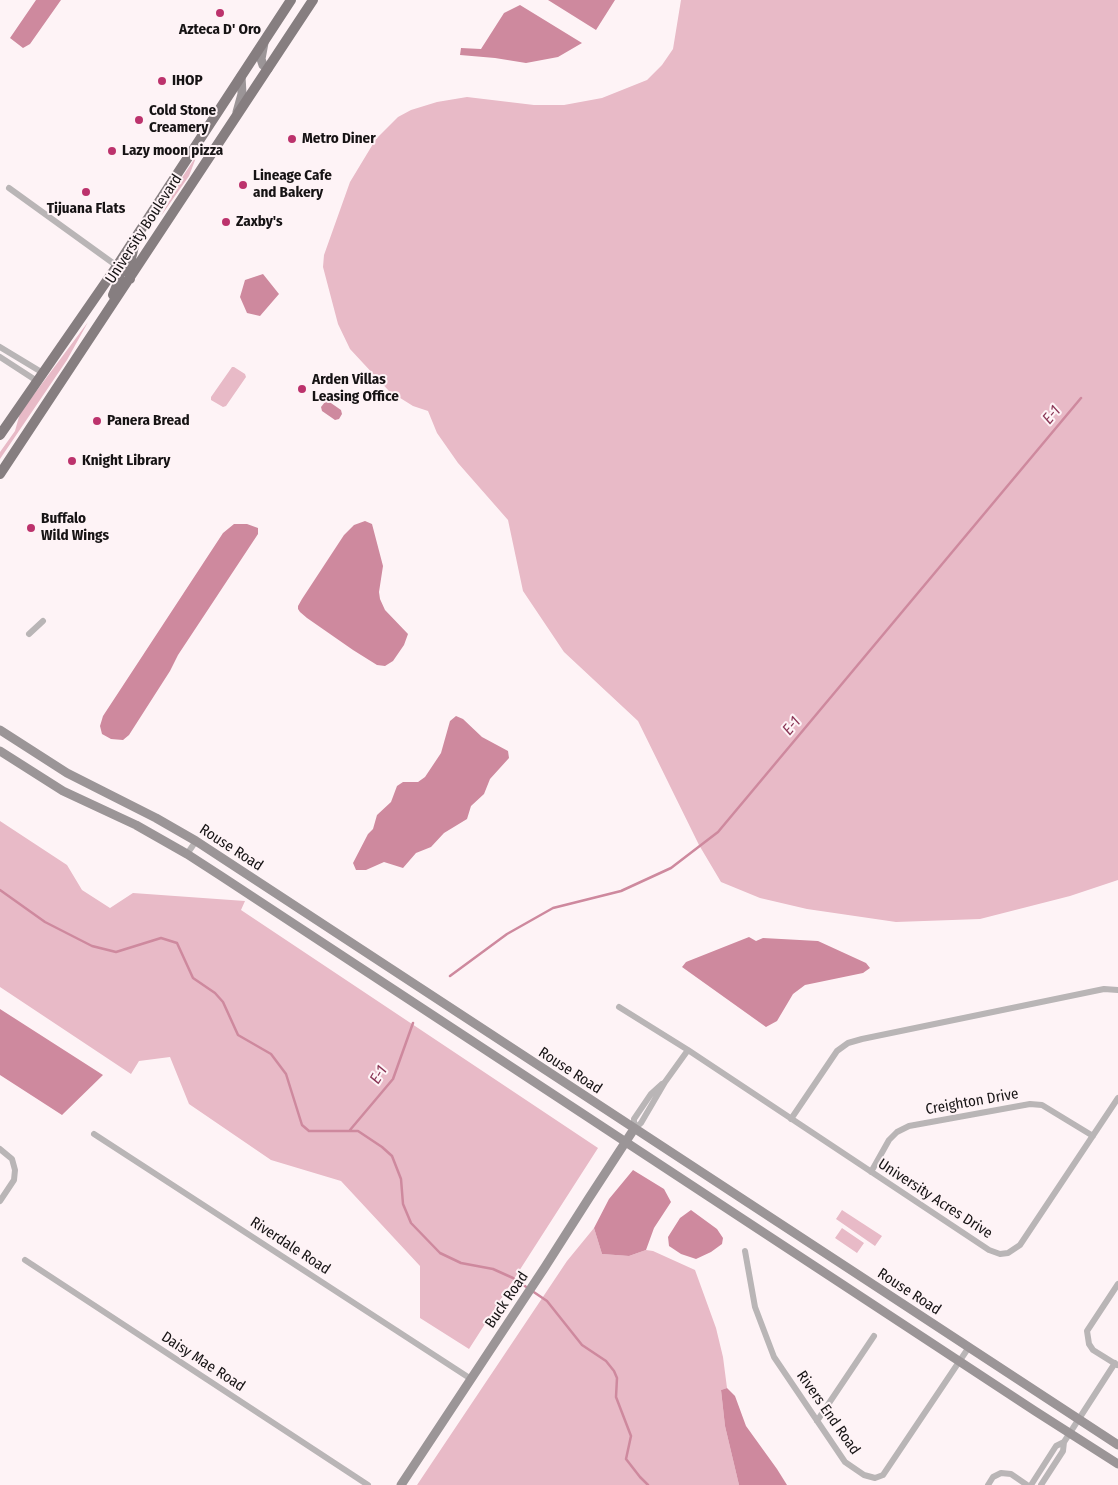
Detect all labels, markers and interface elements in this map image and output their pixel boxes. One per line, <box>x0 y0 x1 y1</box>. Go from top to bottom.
marker: Azteca D' Oro <box>214 7 226 19</box>
place label: Azteca D' Oro <box>179 21 261 39</box>
place label: IHOP <box>172 72 203 90</box>
marker: IHOP <box>156 75 168 87</box>
place label: Cold Stone Creamery <box>149 102 216 137</box>
marker: Cold Stone Creamery <box>133 114 145 126</box>
place label: Metro Diner <box>302 130 376 148</box>
marker: Metro Diner <box>286 133 298 145</box>
place label: Lazy moon pizza <box>122 142 223 160</box>
marker: Lazy moon pizza <box>106 145 118 157</box>
place label: Lineage Cafe and Bakery <box>253 167 332 202</box>
street label: University Boulevard <box>102 171 186 287</box>
marker: Lineage Cafe and Bakery <box>237 179 249 191</box>
marker: Tijuana Flats <box>80 186 92 198</box>
place label: Tijuana Flats <box>47 200 125 218</box>
place label: Zaxby's <box>236 213 283 231</box>
marker: Zaxby's <box>220 216 232 228</box>
place label: Arden Villas Leasing Office <box>312 371 399 406</box>
marker: Arden Villas Leasing Office <box>296 383 308 395</box>
water label: E-1 <box>1039 402 1065 428</box>
place label: Panera Bread <box>107 412 190 430</box>
marker: Panera Bread <box>91 415 103 427</box>
place label: Knight Library <box>82 452 170 470</box>
marker: Knight Library <box>66 455 78 467</box>
place label: Buffalo Wild Wings <box>41 510 109 545</box>
marker: Buffalo Wild Wings <box>25 522 37 534</box>
water label: E-1 <box>779 713 805 739</box>
street label: Rouse Road <box>196 821 266 875</box>
street label: Rouse Road <box>535 1044 605 1098</box>
water label: E-1 <box>366 1062 392 1088</box>
street label: Creighton Drive <box>924 1085 1020 1119</box>
street label: University Acres Drive <box>874 1155 996 1243</box>
street label: Riverdale Road <box>247 1213 333 1279</box>
street label: Rouse Road <box>874 1265 944 1319</box>
street label: Buck Road <box>482 1268 532 1332</box>
street label: Daisy Mae Road <box>158 1328 248 1396</box>
street label: Rivers End Road <box>792 1368 864 1458</box>

